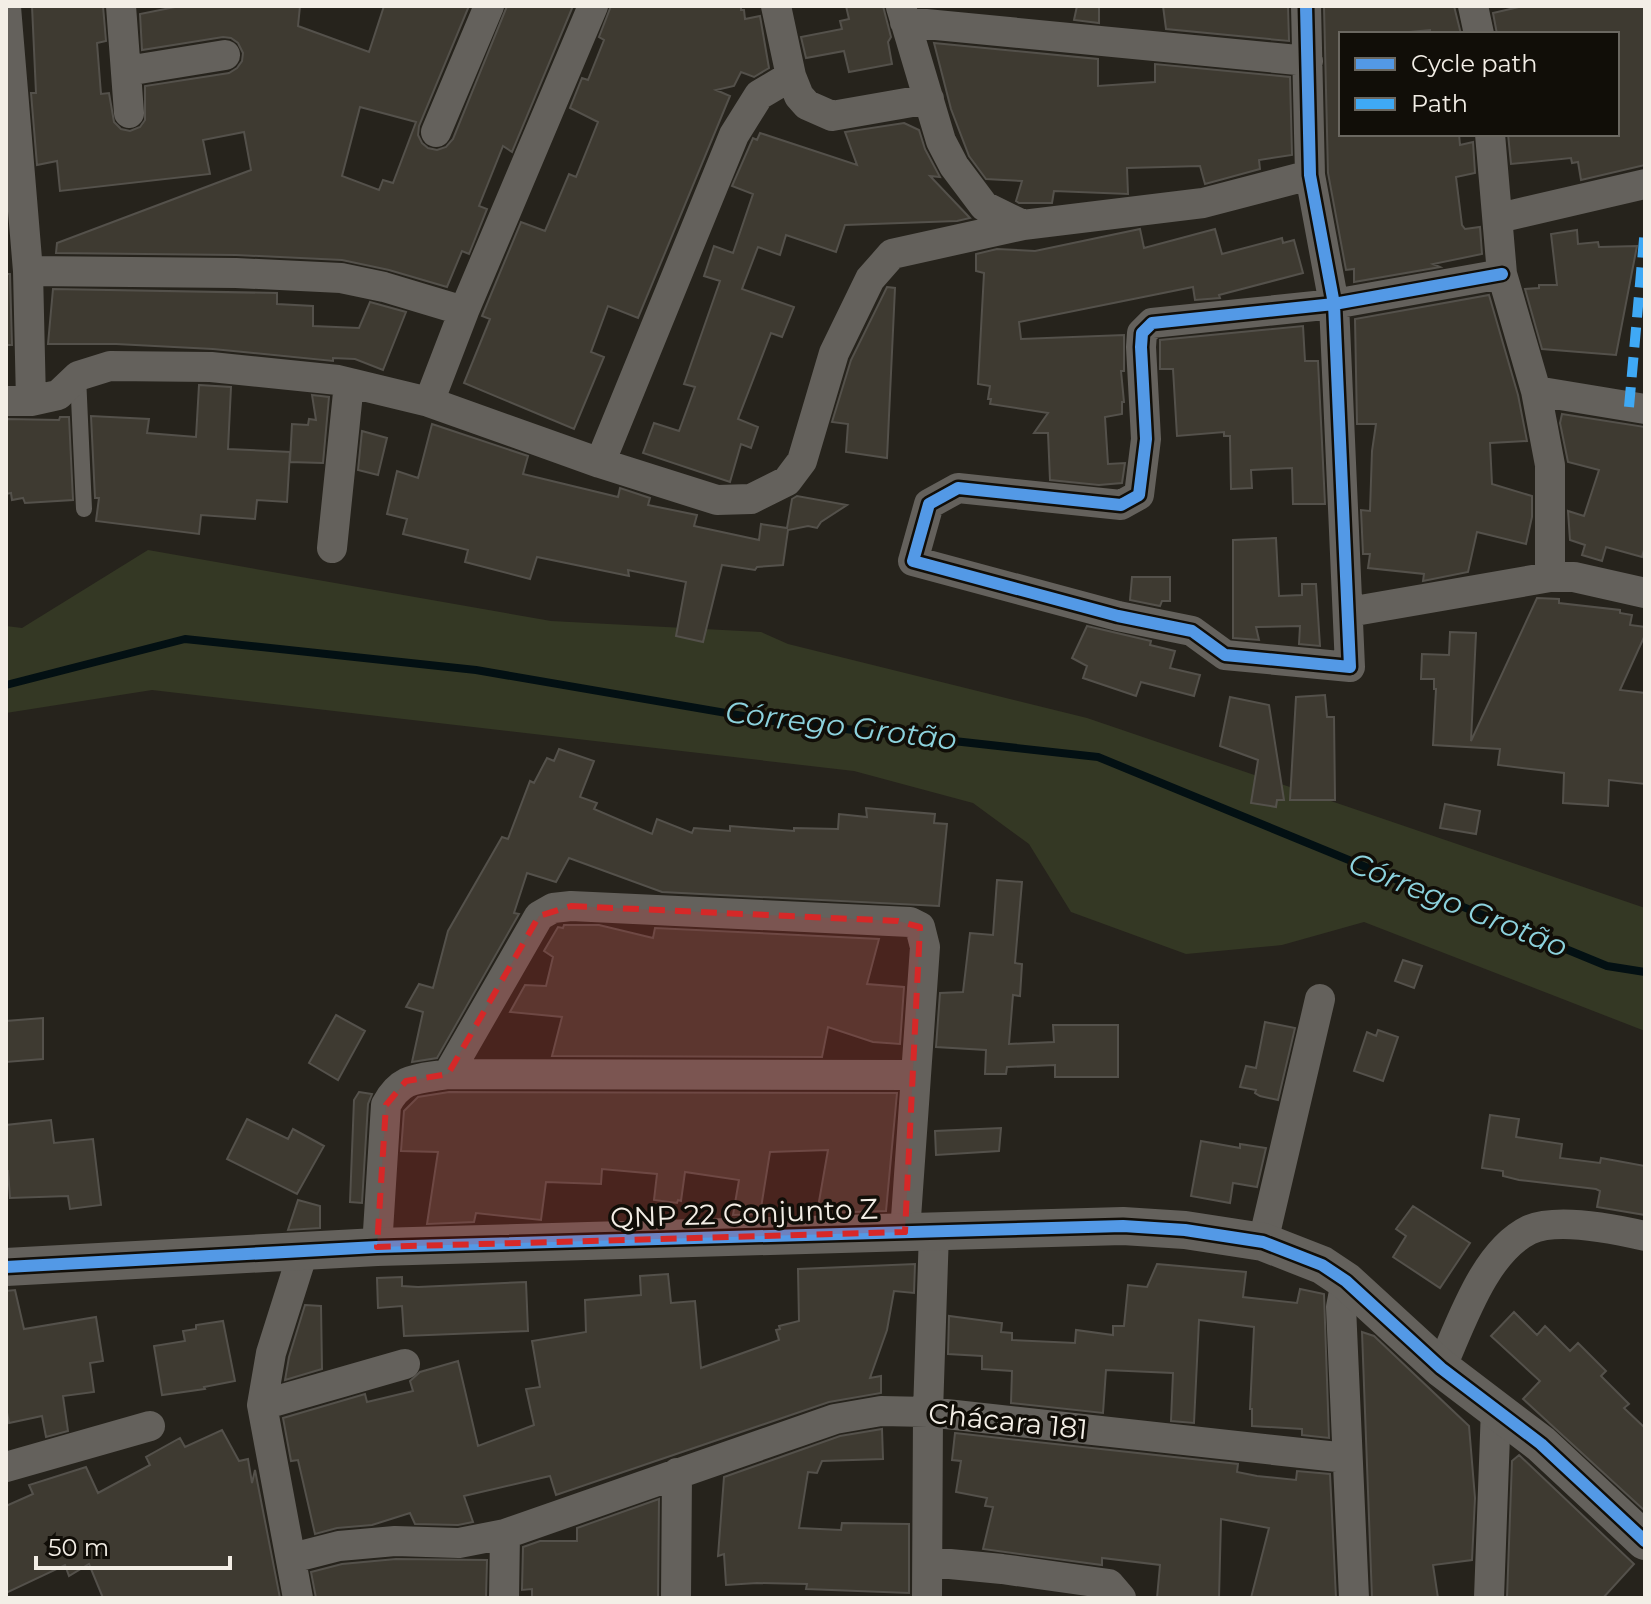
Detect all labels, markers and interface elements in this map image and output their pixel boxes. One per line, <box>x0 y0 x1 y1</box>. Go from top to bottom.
legend <box>1339 32 1619 136</box>
text: Cycle path <box>1411 49 1538 78</box>
text: Path <box>1411 89 1468 118</box>
water label: Córrego Grotão <box>723 693 959 758</box>
water label: Córrego Grotão <box>1343 844 1573 965</box>
street label: QNP 22 Conjunto Z <box>610 1191 878 1235</box>
street label: Chácara 181 <box>927 1396 1089 1446</box>
scale bar <box>36 1520 230 1570</box>
text: 50 m <box>48 1533 109 1562</box>

